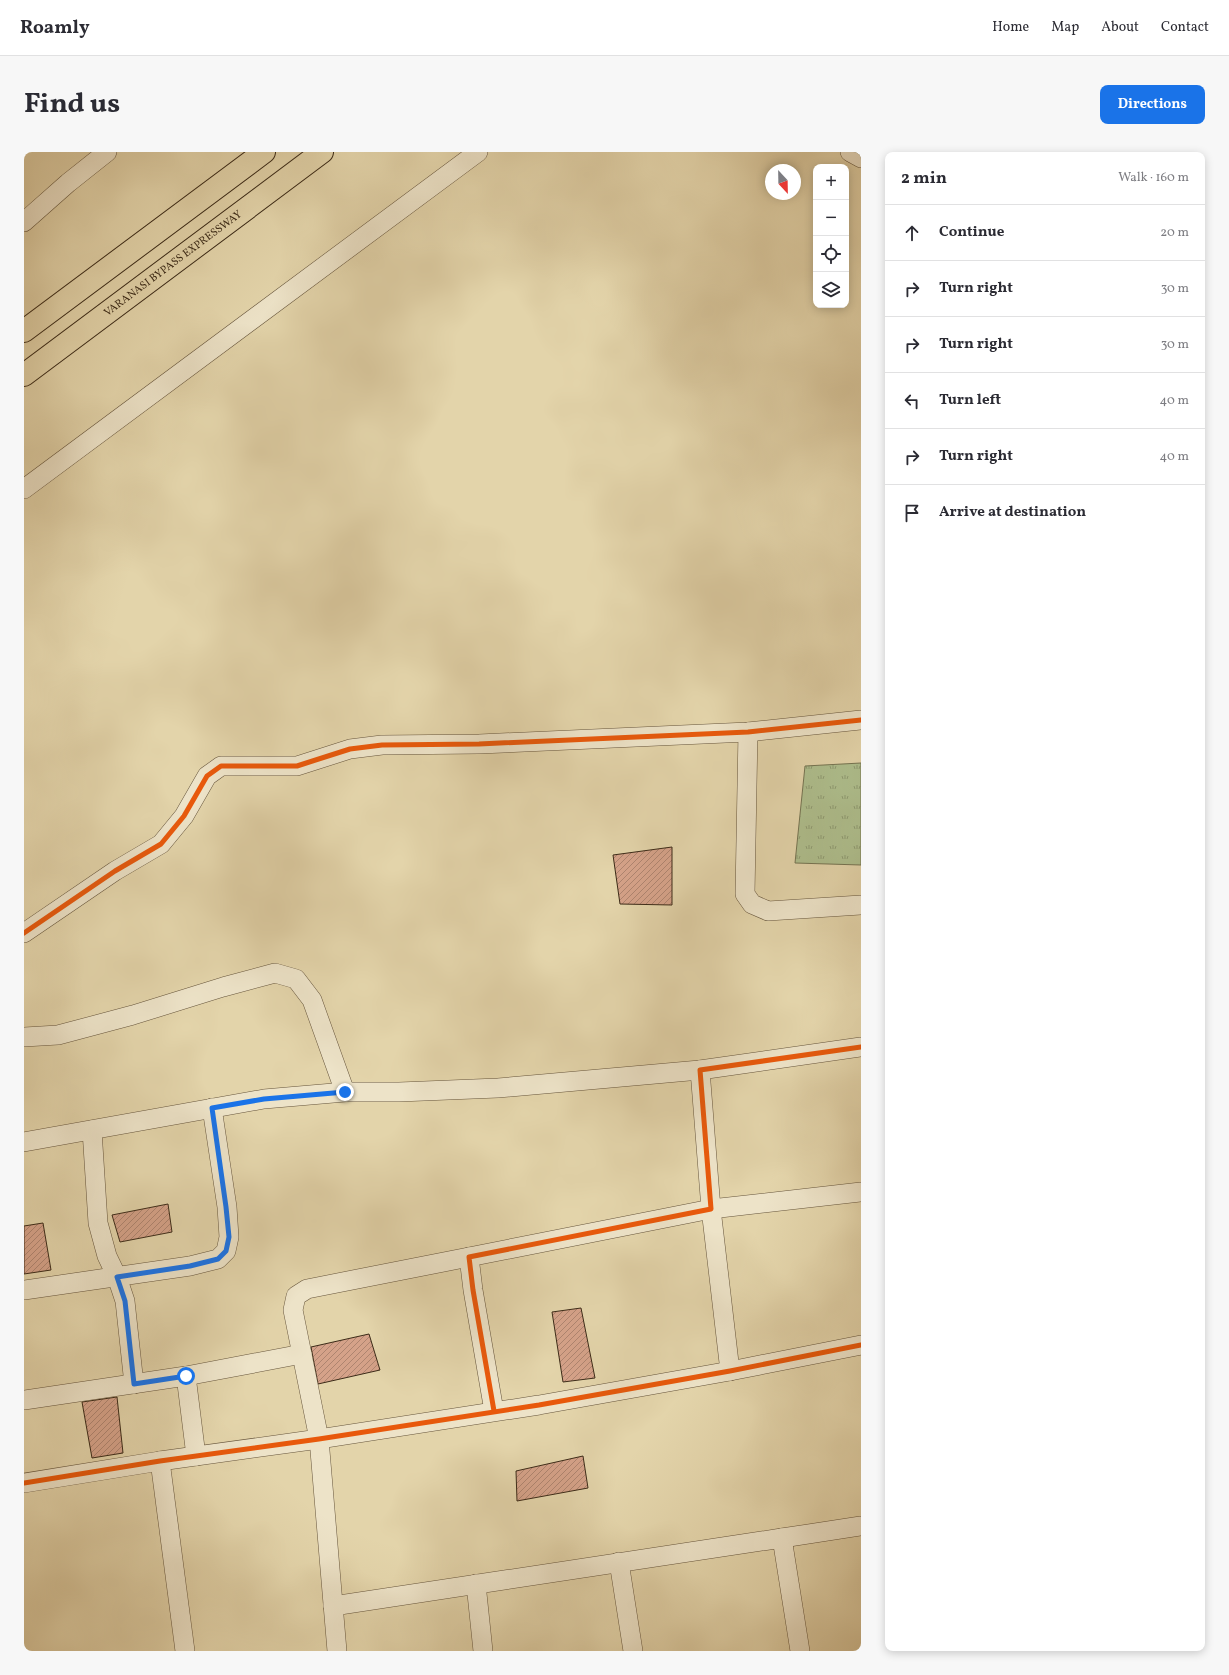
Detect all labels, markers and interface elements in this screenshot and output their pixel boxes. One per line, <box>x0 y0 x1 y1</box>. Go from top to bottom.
text: Roamly <box>20 15 90 41</box>
text: Home <box>992 18 1029 37</box>
text: Map <box>1051 18 1079 37</box>
text: About <box>1101 18 1139 37</box>
text: Contact <box>1161 18 1209 37</box>
text: Find us <box>24 85 120 124</box>
button: Directions <box>1100 85 1205 124</box>
north arrow <box>765 164 801 200</box>
map controls <box>813 164 849 308</box>
button: + <box>813 164 849 200</box>
text: 2 min <box>901 167 947 190</box>
text: Walk · 160 m <box>1118 169 1189 187</box>
button: − <box>813 200 849 236</box>
street label: VARANASI BYPASS EXPRESSWAY <box>101 207 245 320</box>
icon: ahead <box>901 222 923 244</box>
text: Continue <box>939 222 1004 243</box>
text: 20 m <box>1160 224 1189 242</box>
button: locate <box>813 236 849 272</box>
button: layers <box>813 272 849 308</box>
icon: right <box>901 278 923 300</box>
text: Turn right <box>939 278 1013 299</box>
text: 30 m <box>1161 280 1189 298</box>
icon: right <box>901 334 923 356</box>
text: Turn right <box>939 334 1013 355</box>
text: 30 m <box>1161 336 1189 354</box>
icon: left <box>901 390 923 412</box>
text: Turn left <box>939 390 1001 411</box>
text: 40 m <box>1160 392 1189 410</box>
icon: right <box>901 446 923 468</box>
text: Turn right <box>939 446 1013 467</box>
text: 40 m <box>1160 448 1189 466</box>
icon: arrive <box>901 502 923 524</box>
text: Arrive at destination <box>939 502 1086 523</box>
route end <box>336 1083 354 1101</box>
route start <box>177 1367 195 1385</box>

